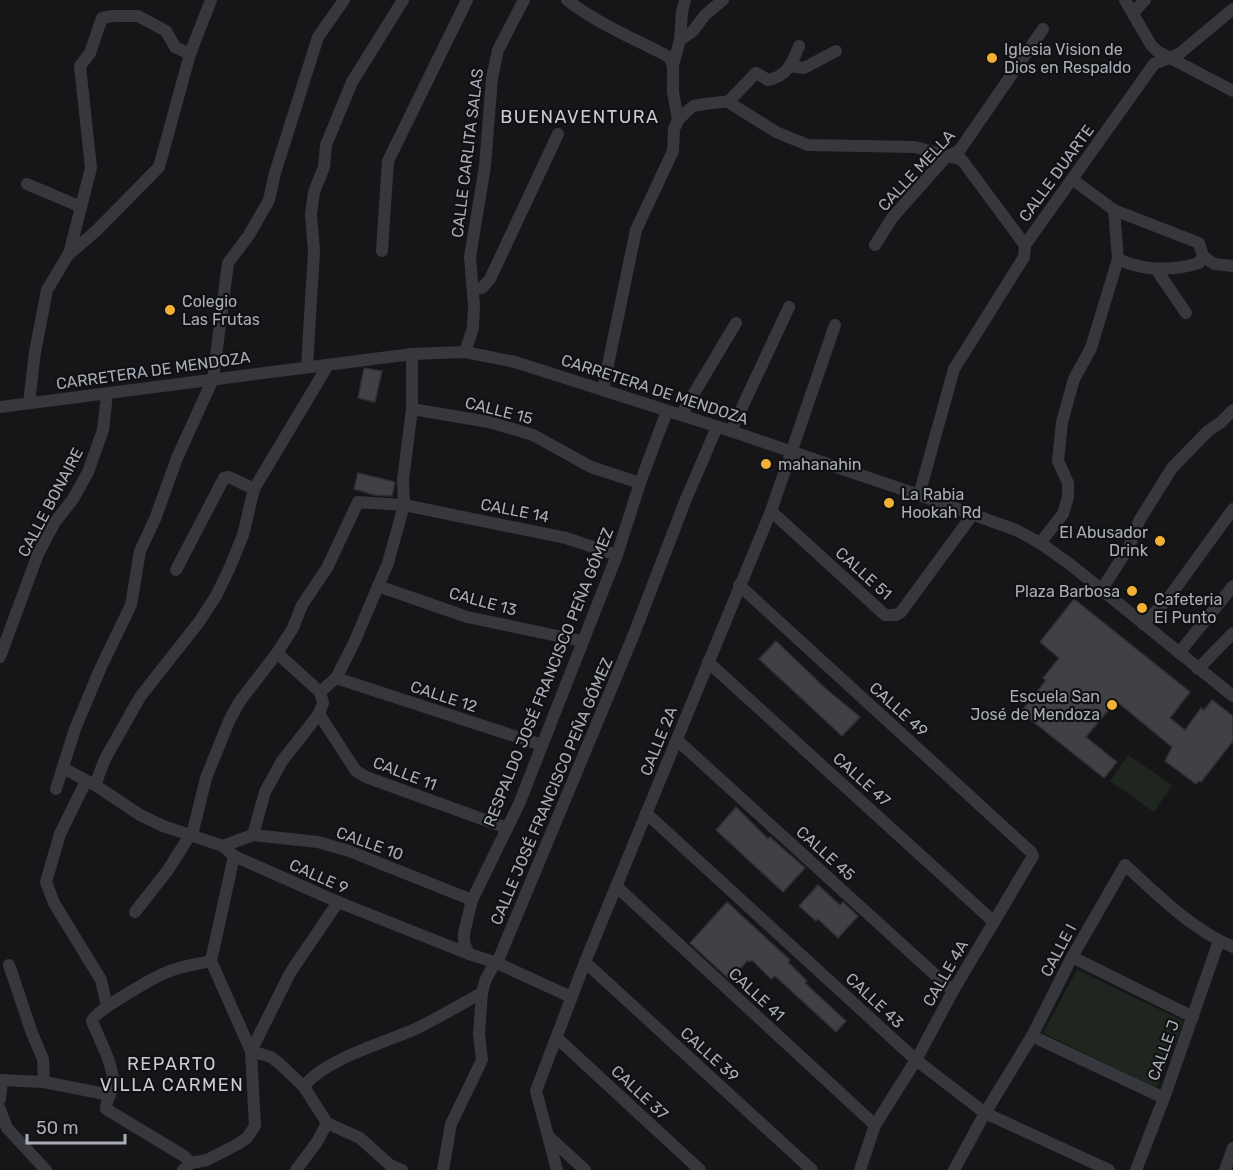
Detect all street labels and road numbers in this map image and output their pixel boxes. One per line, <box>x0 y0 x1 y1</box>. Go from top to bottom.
street label: CALLE CARLITA SALAS <box>448 67 487 239</box>
street label: CALLE DUARTE <box>1015 121 1098 225</box>
street label: CALLE MELLA <box>874 126 959 215</box>
street label: CARRETERA DE MENDOZA <box>55 347 252 394</box>
street label: CARRETERA DE MENDOZA <box>559 350 751 429</box>
street label: CALLE 15 <box>463 393 535 428</box>
street label: CALLE BONAIRE <box>14 444 87 560</box>
street label: CALLE 14 <box>479 495 551 526</box>
street label: RESPALDO JOSÉ FRANCISCO PEÑA GÓMEZ <box>479 524 617 830</box>
street label: CALLE 51 <box>832 543 896 604</box>
street label: CALLE 13 <box>447 583 519 620</box>
street label: CALLE JOSÉ FRANCISCO PEÑA GÓMEZ <box>485 654 617 928</box>
street label: CALLE 12 <box>408 677 480 716</box>
street label: CALLE 49 <box>865 678 932 741</box>
street label: CALLE 2A <box>636 704 681 779</box>
street label: CALLE 47 <box>829 749 894 810</box>
street label: CALLE 11 <box>370 753 439 794</box>
street label: CALLE 45 <box>792 822 859 885</box>
street label: CALLE 10 <box>334 823 406 864</box>
street label: CALLE 9 <box>286 855 351 898</box>
street label: CALLE I <box>1037 920 1080 980</box>
street label: CALLE 4A <box>919 936 972 1010</box>
street label: CALLE 41 <box>725 964 789 1025</box>
street label: CALLE 43 <box>842 969 908 1032</box>
street label: CALLE J <box>1144 1017 1183 1083</box>
street label: CALLE 39 <box>677 1023 743 1086</box>
street label: CALLE 37 <box>607 1061 672 1123</box>

